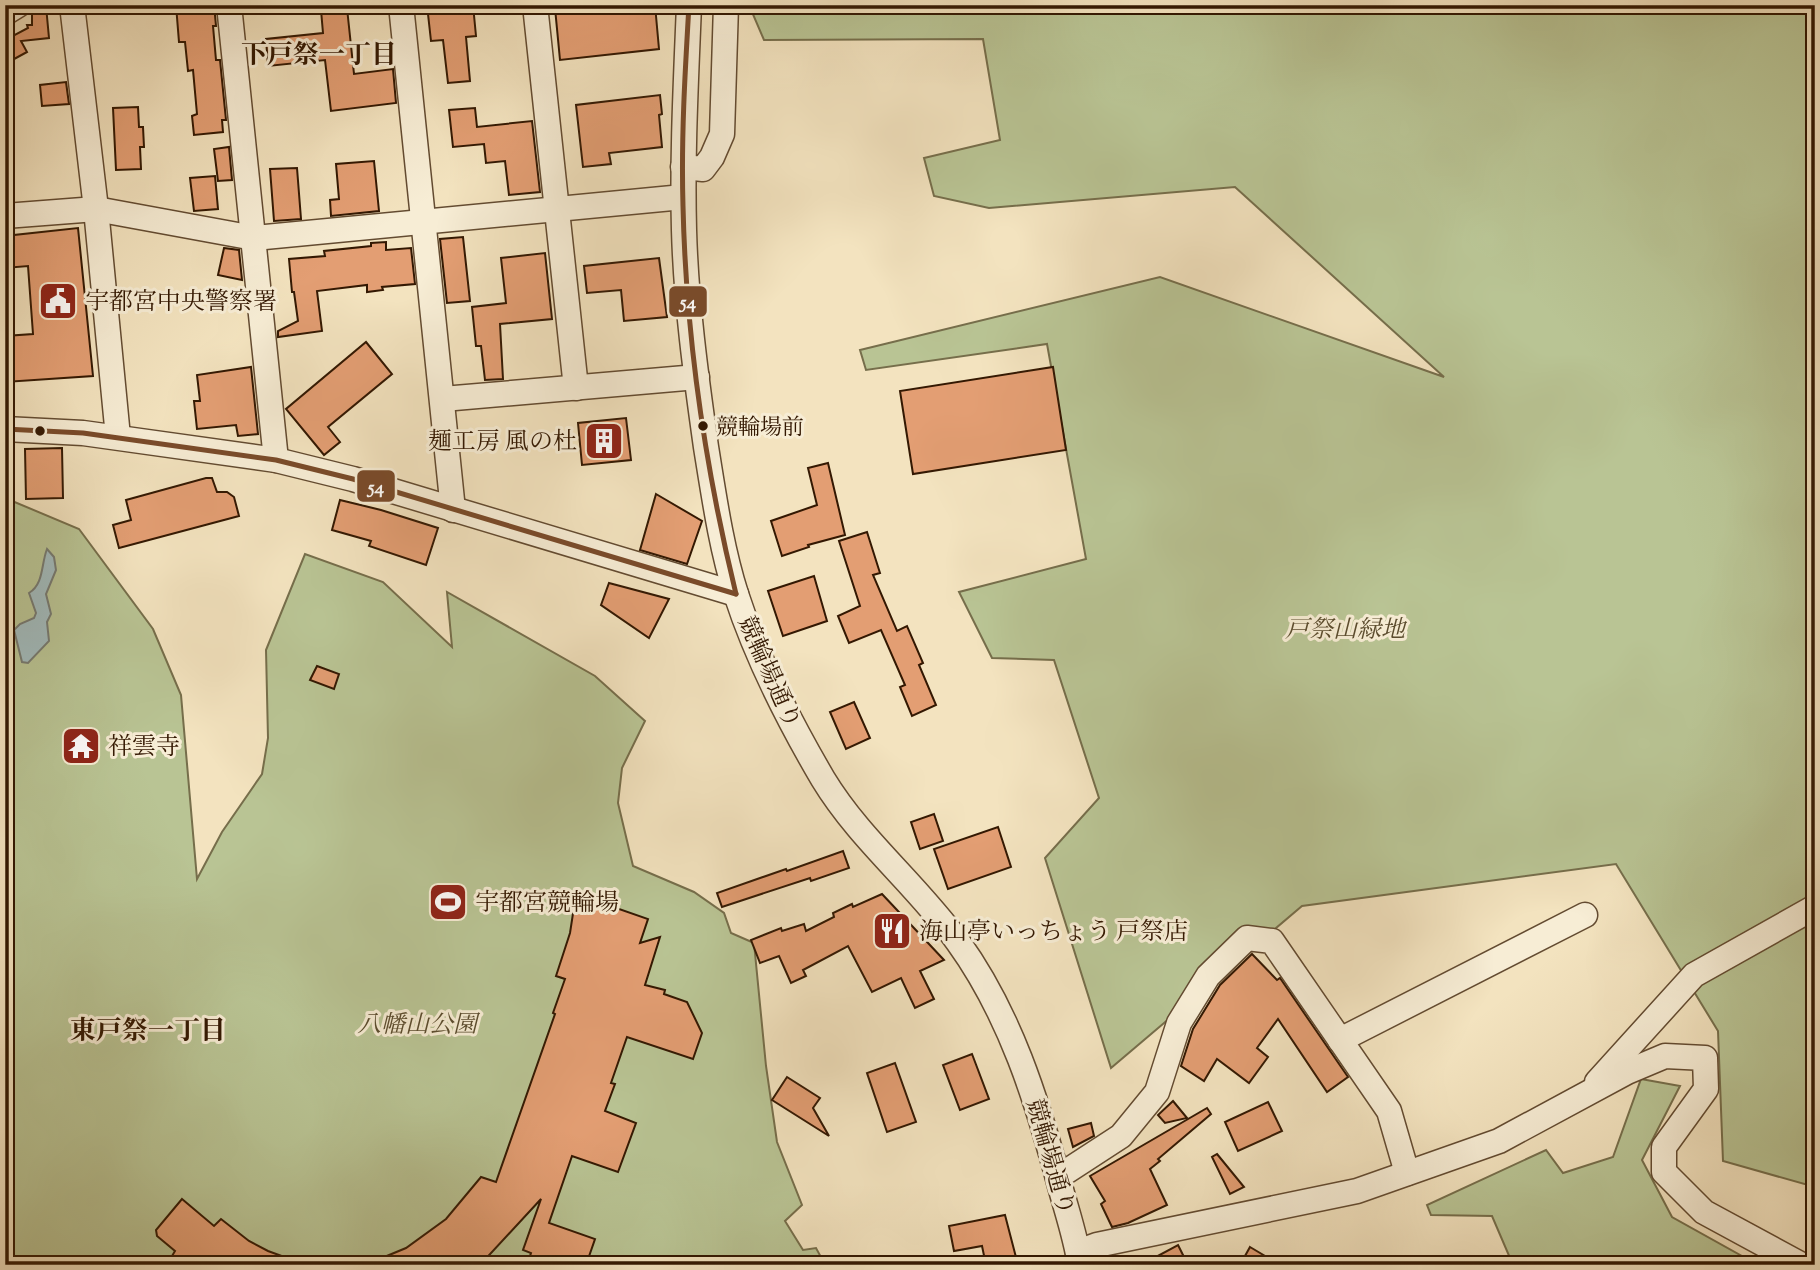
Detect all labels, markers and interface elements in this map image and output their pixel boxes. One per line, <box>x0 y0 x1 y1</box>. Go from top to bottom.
district label: 下戸祭一丁目 <box>241 38 397 75</box>
public building icon: 宇都宮中央警察署 <box>37 280 79 322</box>
line badge: 54 <box>668 285 708 318</box>
place label: 宇都宮中央警察署 <box>85 286 277 320</box>
text: 54 <box>678 290 696 317</box>
place label: 競輪場前 <box>716 413 804 445</box>
marker: 競輪場前 <box>696 419 710 433</box>
building icon: 麺工房 風の杜 <box>583 420 625 462</box>
unlabelled marker <box>33 424 47 438</box>
place label: 麺工房 風の杜 <box>428 426 577 460</box>
line badge: 54 <box>356 469 396 503</box>
text: 54 <box>366 475 384 502</box>
street label: 競輪場通り <box>728 611 808 735</box>
park label: 戸祭山緑地 <box>1285 614 1408 648</box>
temple icon: 祥雲寺 <box>60 725 102 767</box>
place label: 祥雲寺 <box>108 731 180 765</box>
sports icon: 宇都宮競輪場 <box>427 881 469 923</box>
place label: 宇都宮競輪場 <box>475 887 619 921</box>
restaurant icon: 海山亭いっちょう 戸祭店 <box>871 910 913 952</box>
place label: 海山亭いっちょう 戸祭店 <box>919 916 1188 950</box>
park label: 八幡山公園 <box>357 1009 481 1043</box>
district label: 東戸祭一丁目 <box>70 1014 226 1051</box>
street label: 競輪場通り <box>1016 1095 1082 1220</box>

